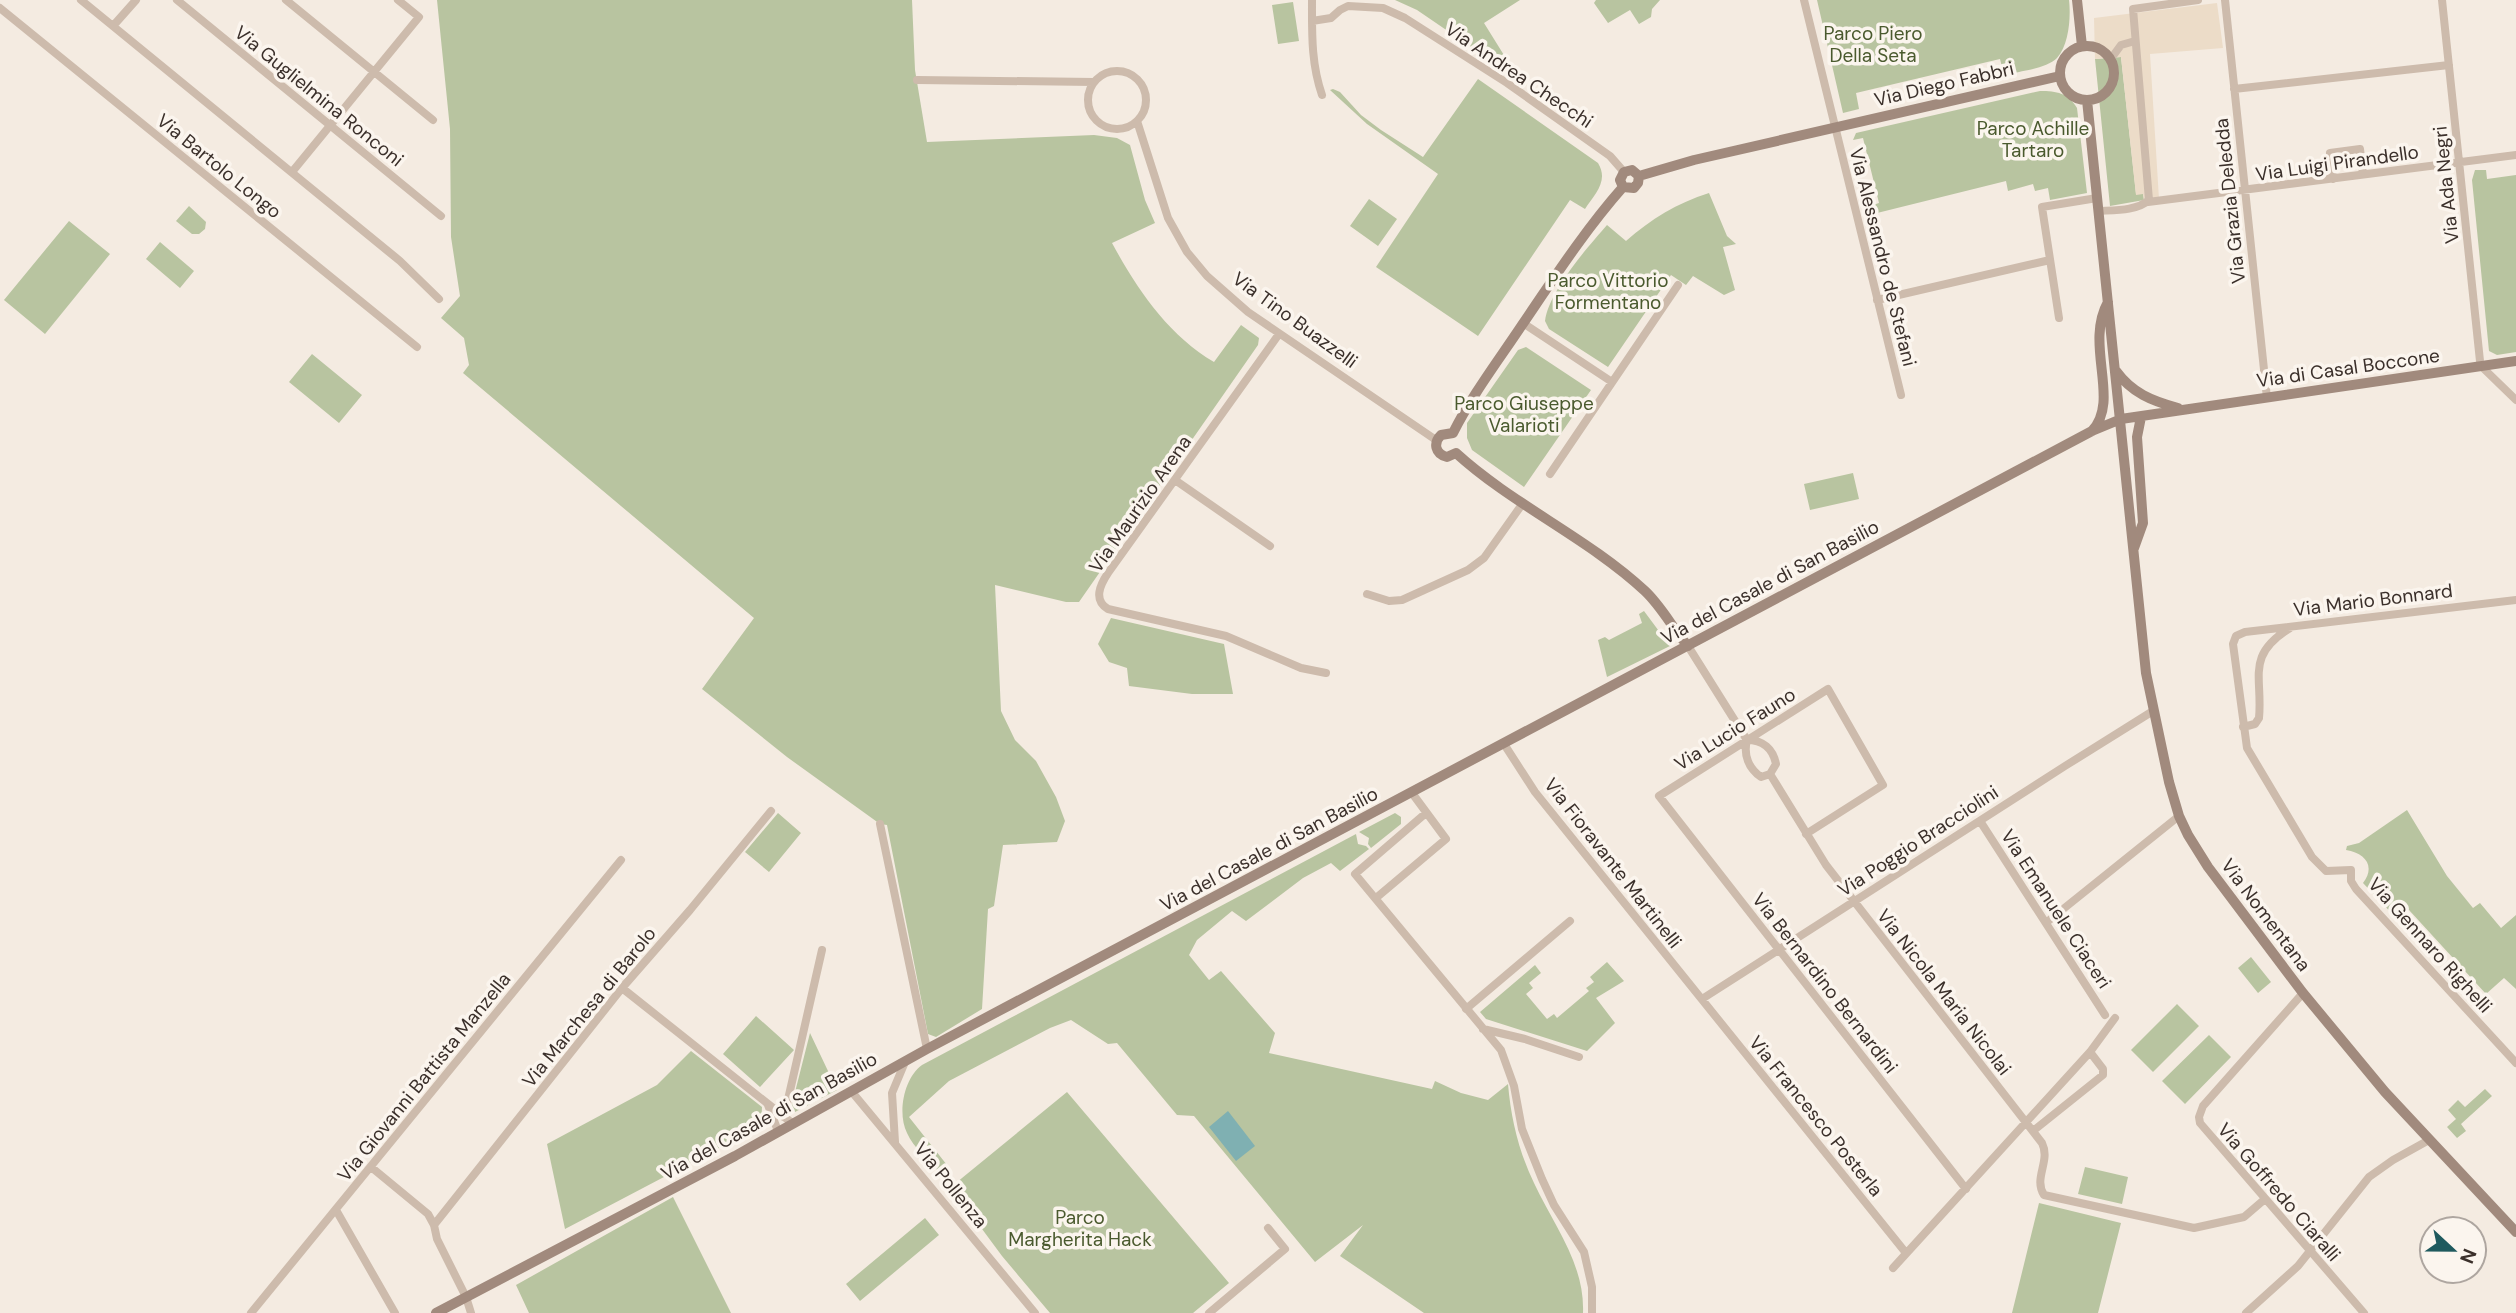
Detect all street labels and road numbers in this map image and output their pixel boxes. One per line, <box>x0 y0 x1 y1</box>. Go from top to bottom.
street label: Via Andrea Checchi <box>1440 16 1598 134</box>
street label: Via Guglielmina Ronconi <box>229 20 409 172</box>
street label: Via Diego Fabbri <box>1872 56 2016 112</box>
street label: Via Bartolo Longo <box>151 108 287 224</box>
street label: Via Grazia Deledda <box>2209 117 2251 285</box>
street label: Via Ada Negri <box>2427 125 2465 245</box>
street label: Via Luigi Pirandello <box>2254 139 2420 187</box>
street label: Via Alessandro de Stefani <box>1844 145 1922 369</box>
street label: Via Tino Buazzelli <box>1227 266 1363 374</box>
street label: Via di Casal Boccone <box>2255 343 2441 393</box>
street label: Via Maurizio Arena <box>1083 430 1197 578</box>
street label: Via del Casale di San Basilio <box>1657 514 1883 650</box>
street label: Via Mario Bonnard <box>2292 578 2454 622</box>
street label: Via Lucio Fauno <box>1670 682 1800 776</box>
street label: Via Fioravante Martinelli <box>1539 773 1687 953</box>
street label: Via Poggio Bracciolini <box>1833 780 2003 902</box>
street label: Via del Casale di San Basilio <box>1156 781 1382 917</box>
street label: Via Emanuele Ciaceri <box>1995 825 2117 993</box>
street label: Via Nomentana <box>2215 854 2317 976</box>
street label: Via Gennaro Righelli <box>2362 872 2498 1018</box>
street label: Via Bernardino Bernardini <box>1747 888 1903 1078</box>
street label: Via Nicola Maria Nicolai <box>1871 904 2017 1080</box>
street label: Via Marchesa di Barolo <box>516 921 662 1093</box>
street label: Via Giovanni Battista Manzella <box>332 967 516 1187</box>
street label: Via Francesco Posterla <box>1743 1030 1889 1202</box>
street label: Via del Casale di San Basilio <box>657 1046 881 1186</box>
street label: Via Goffredo Ciaralli <box>2212 1117 2346 1267</box>
street label: Via Pollenza <box>909 1137 993 1233</box>

